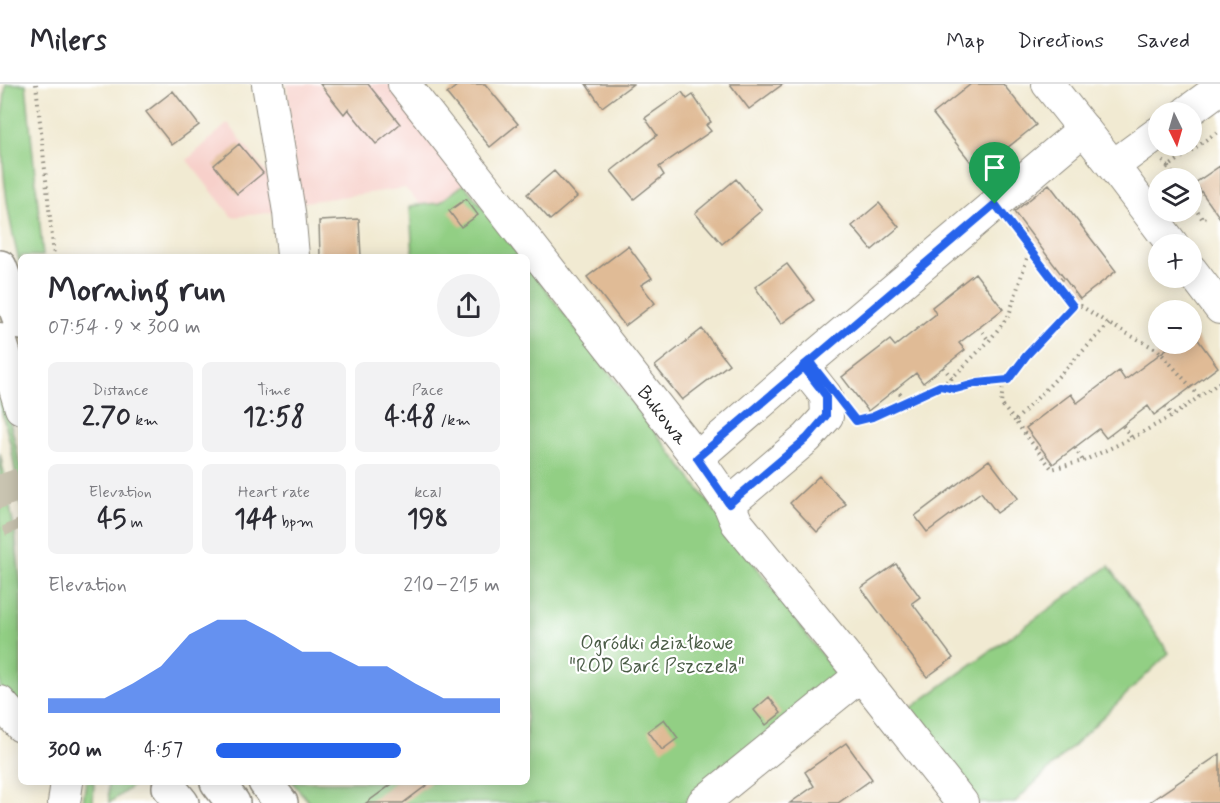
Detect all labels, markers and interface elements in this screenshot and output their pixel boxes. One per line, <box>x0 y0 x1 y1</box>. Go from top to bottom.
text: Milers <box>30 23 107 60</box>
text: Map <box>946 27 985 55</box>
text: Directions <box>1018 27 1104 55</box>
text: Saved <box>1137 27 1190 55</box>
north arrow <box>1148 102 1202 156</box>
map controls <box>1148 102 1202 354</box>
pin <box>969 142 1020 204</box>
icon: arrive <box>978 151 1011 184</box>
button: layers <box>1148 168 1202 222</box>
button: + <box>1148 234 1202 288</box>
text: Morning run <box>48 269 226 313</box>
button: share <box>437 274 500 337</box>
button: − <box>1148 300 1202 354</box>
text: 07:54 · 9 × 300 m <box>48 314 201 341</box>
text: Distance <box>92 380 148 401</box>
text: Time <box>257 380 291 401</box>
text: Pace <box>412 380 444 401</box>
street label: Bukowa <box>630 380 694 452</box>
text: 2.70 <box>82 401 131 435</box>
text: 12:58 <box>243 401 305 435</box>
text: 4:48 <box>385 401 436 435</box>
text: km <box>131 410 159 431</box>
text: /km <box>436 410 471 431</box>
text: Elevation <box>89 482 152 503</box>
text: Heart rate <box>238 482 310 503</box>
text: kcal <box>414 482 441 503</box>
text: 45 <box>97 503 126 537</box>
text: 144 <box>234 503 277 537</box>
text: 198 <box>407 503 448 537</box>
text: m <box>126 512 143 533</box>
text: bpm <box>277 512 314 533</box>
text: Elevation <box>48 572 127 599</box>
text: 210–215 m <box>403 572 500 599</box>
park label: Ogródki działkowe "ROD Barć Pszczela" <box>569 630 745 680</box>
text: 300 m <box>48 737 102 764</box>
text: 4:57 <box>144 737 183 764</box>

